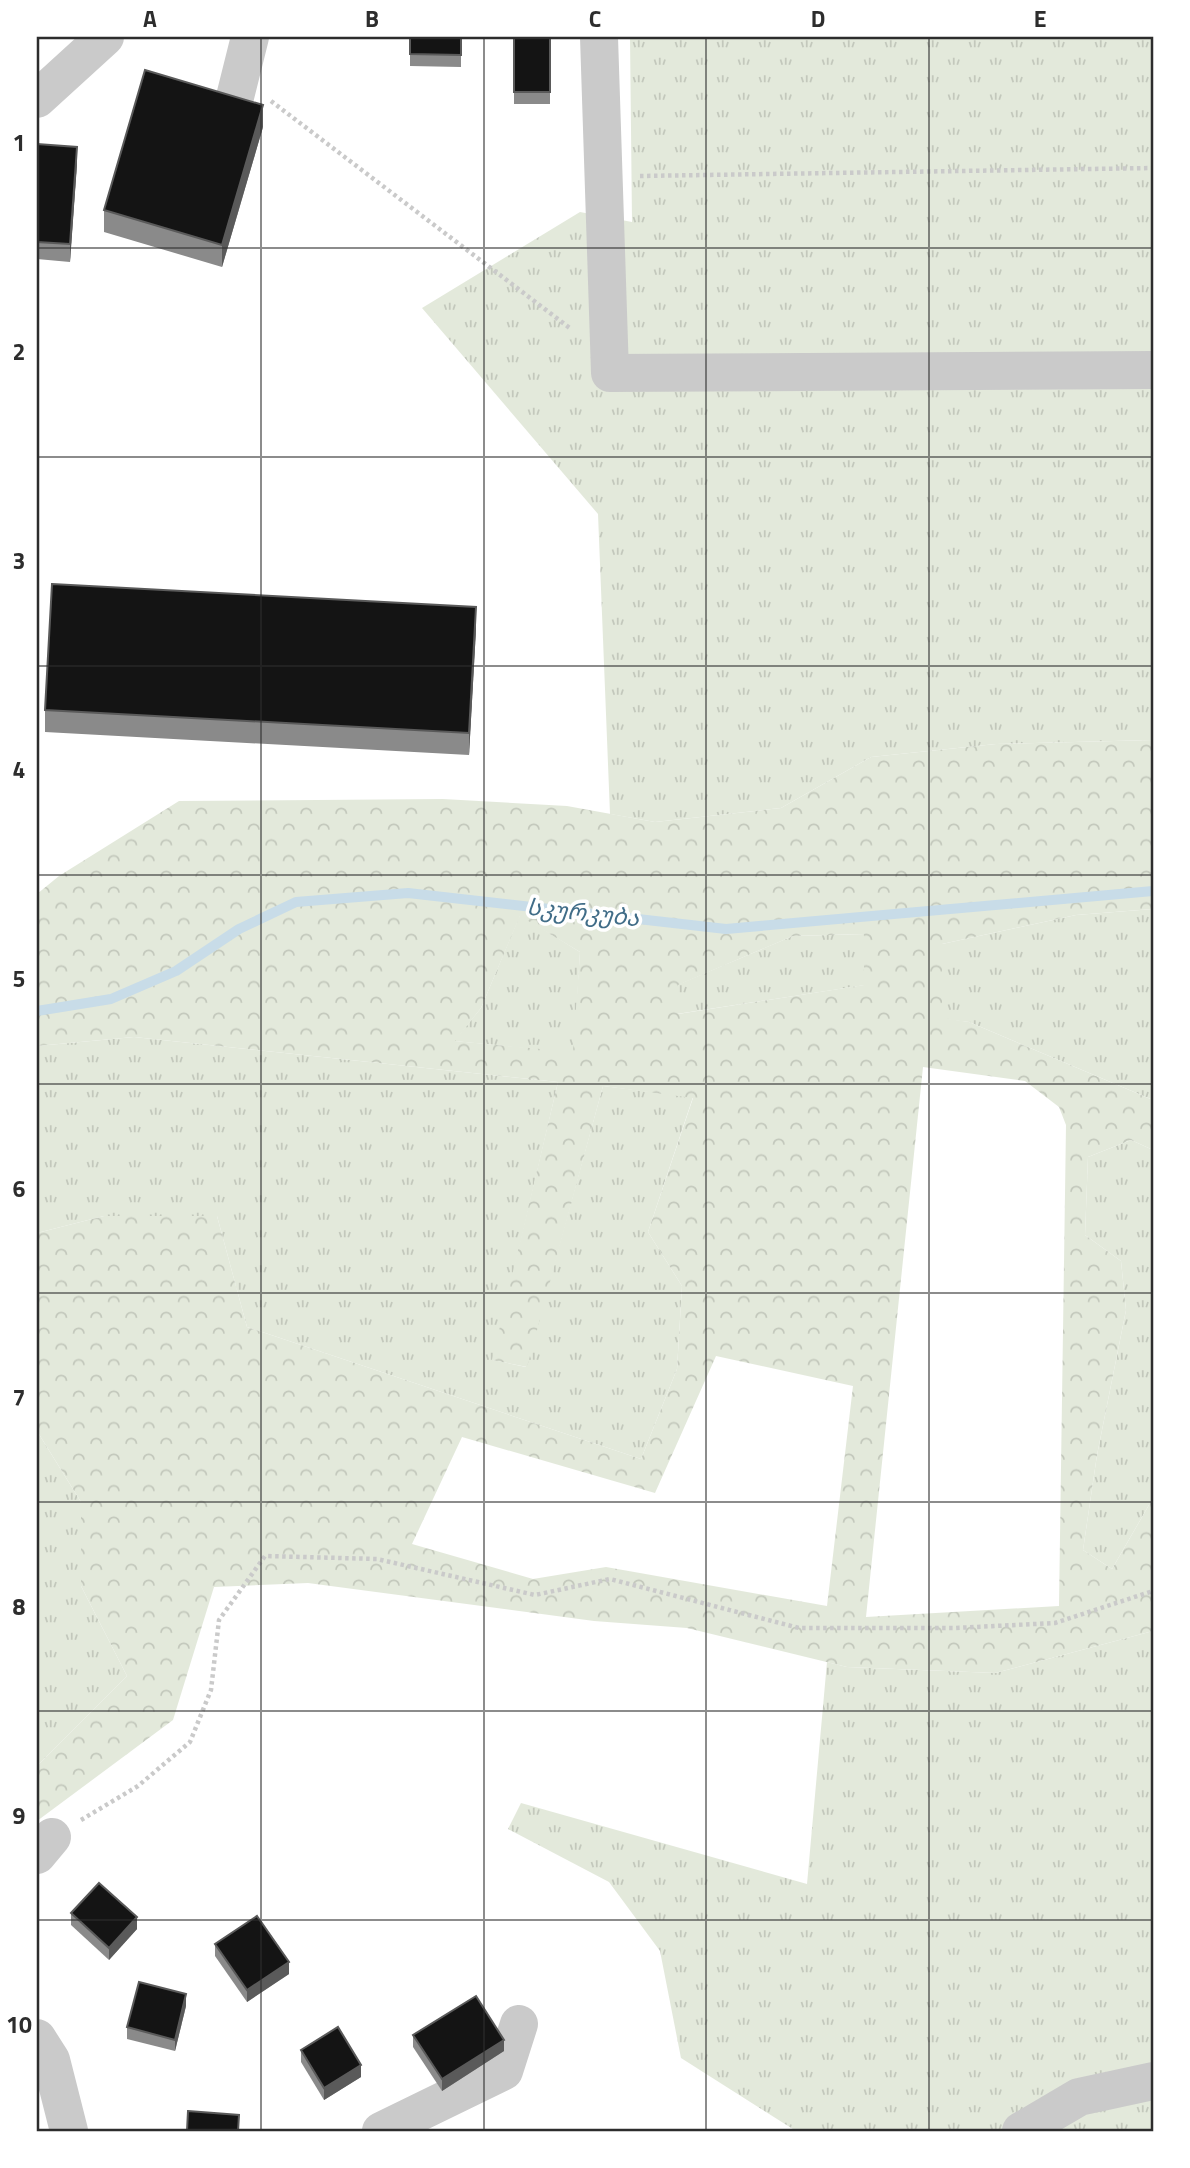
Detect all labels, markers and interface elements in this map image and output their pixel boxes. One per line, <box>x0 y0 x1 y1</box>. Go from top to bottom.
text: A <box>143 1 157 36</box>
text: B <box>365 1 379 36</box>
text: C <box>589 1 601 36</box>
text: D <box>811 1 825 36</box>
text: E <box>1034 1 1046 36</box>
text: 1 <box>13 125 25 160</box>
text: 2 <box>13 334 25 369</box>
text: 3 <box>13 543 25 578</box>
text: 4 <box>13 752 25 787</box>
water label: სკურკუბა <box>525 889 641 935</box>
text: 5 <box>13 961 25 996</box>
text: 6 <box>13 1171 26 1206</box>
text: 7 <box>13 1380 25 1415</box>
text: 8 <box>13 1589 26 1624</box>
text: 9 <box>13 1798 26 1833</box>
text: 10 <box>6 2007 32 2042</box>

